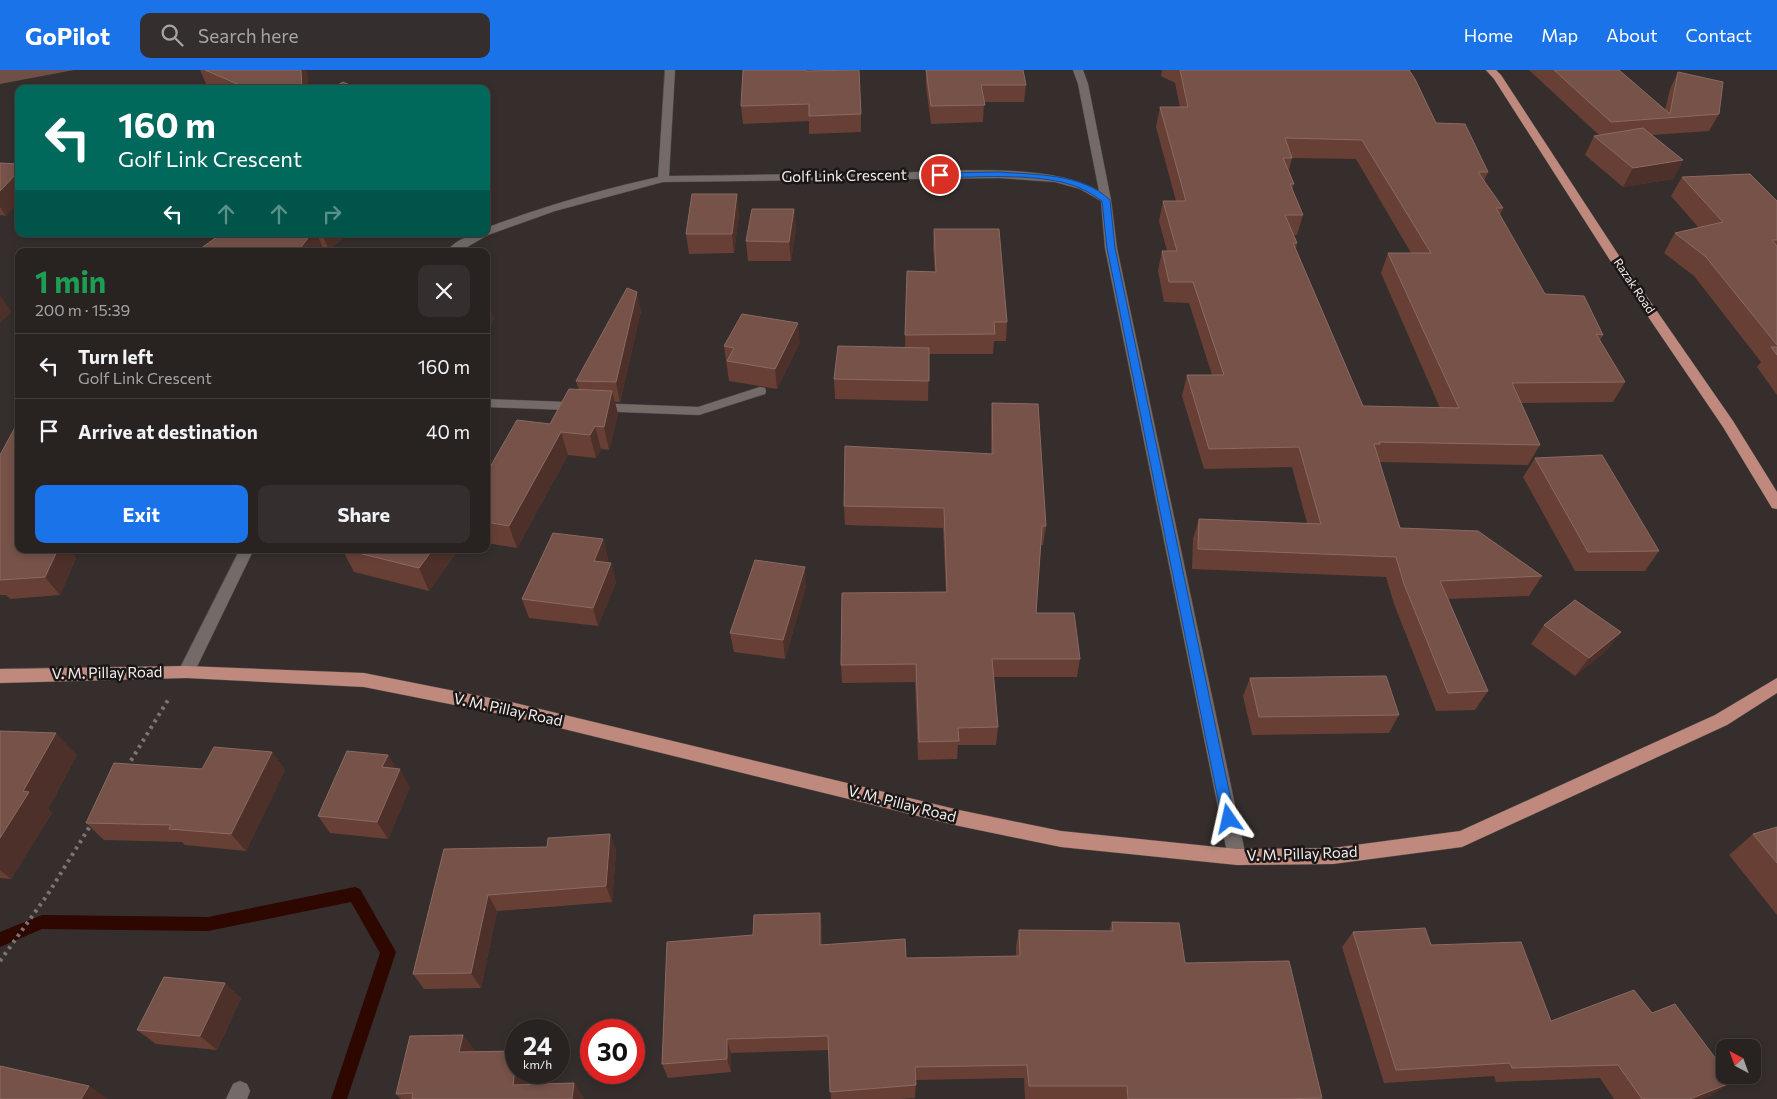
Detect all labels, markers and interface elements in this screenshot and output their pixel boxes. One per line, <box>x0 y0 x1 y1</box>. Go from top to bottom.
search box <box>140 13 490 58</box>
text: GoPilot <box>25 21 110 50</box>
icon: search <box>158 21 186 49</box>
text: Search here <box>198 24 299 47</box>
text: Home <box>1464 24 1513 46</box>
text: Map <box>1541 24 1578 46</box>
text: About <box>1606 24 1658 46</box>
text: Contact <box>1686 24 1752 46</box>
text: 160 m <box>118 102 216 145</box>
icon: left <box>35 105 100 170</box>
text: Golf Link Crescent <box>118 145 302 172</box>
pin <box>919 154 961 196</box>
icon: arrive <box>926 161 954 189</box>
street label: Golf Link Crescent <box>781 165 907 185</box>
icon: left <box>159 200 187 228</box>
icon: ahead <box>212 200 240 228</box>
icon: ahead <box>265 200 293 228</box>
icon: right <box>318 200 346 228</box>
street label: Razak Road <box>1611 255 1658 316</box>
text: 1 min <box>35 262 106 299</box>
button: close <box>418 265 470 317</box>
text: 200 m · 15:39 <box>35 300 130 319</box>
text: Turn left <box>78 345 153 368</box>
icon: left <box>35 352 63 380</box>
text: 160 m <box>418 355 470 378</box>
text: Golf Link Crescent <box>78 368 212 387</box>
icon: arrive <box>35 417 63 445</box>
text: Arrive at destination <box>78 420 258 443</box>
text: 40 m <box>426 420 470 443</box>
button: Exit <box>35 485 248 543</box>
button: Share <box>258 485 470 543</box>
street label: V. M. Pillay Road <box>51 662 163 682</box>
street label: V. M. Pillay Road <box>452 689 564 729</box>
street label: V. M. Pillay Road <box>846 781 958 825</box>
position arrow <box>1202 792 1254 844</box>
street label: V. M. Pillay Road <box>1246 842 1358 864</box>
speed limit sign: 30 <box>580 1019 645 1084</box>
text: 24 <box>523 1030 552 1060</box>
north arrow <box>1716 1039 1761 1084</box>
map controls <box>1716 1039 1761 1084</box>
text: km/h <box>523 1057 552 1071</box>

